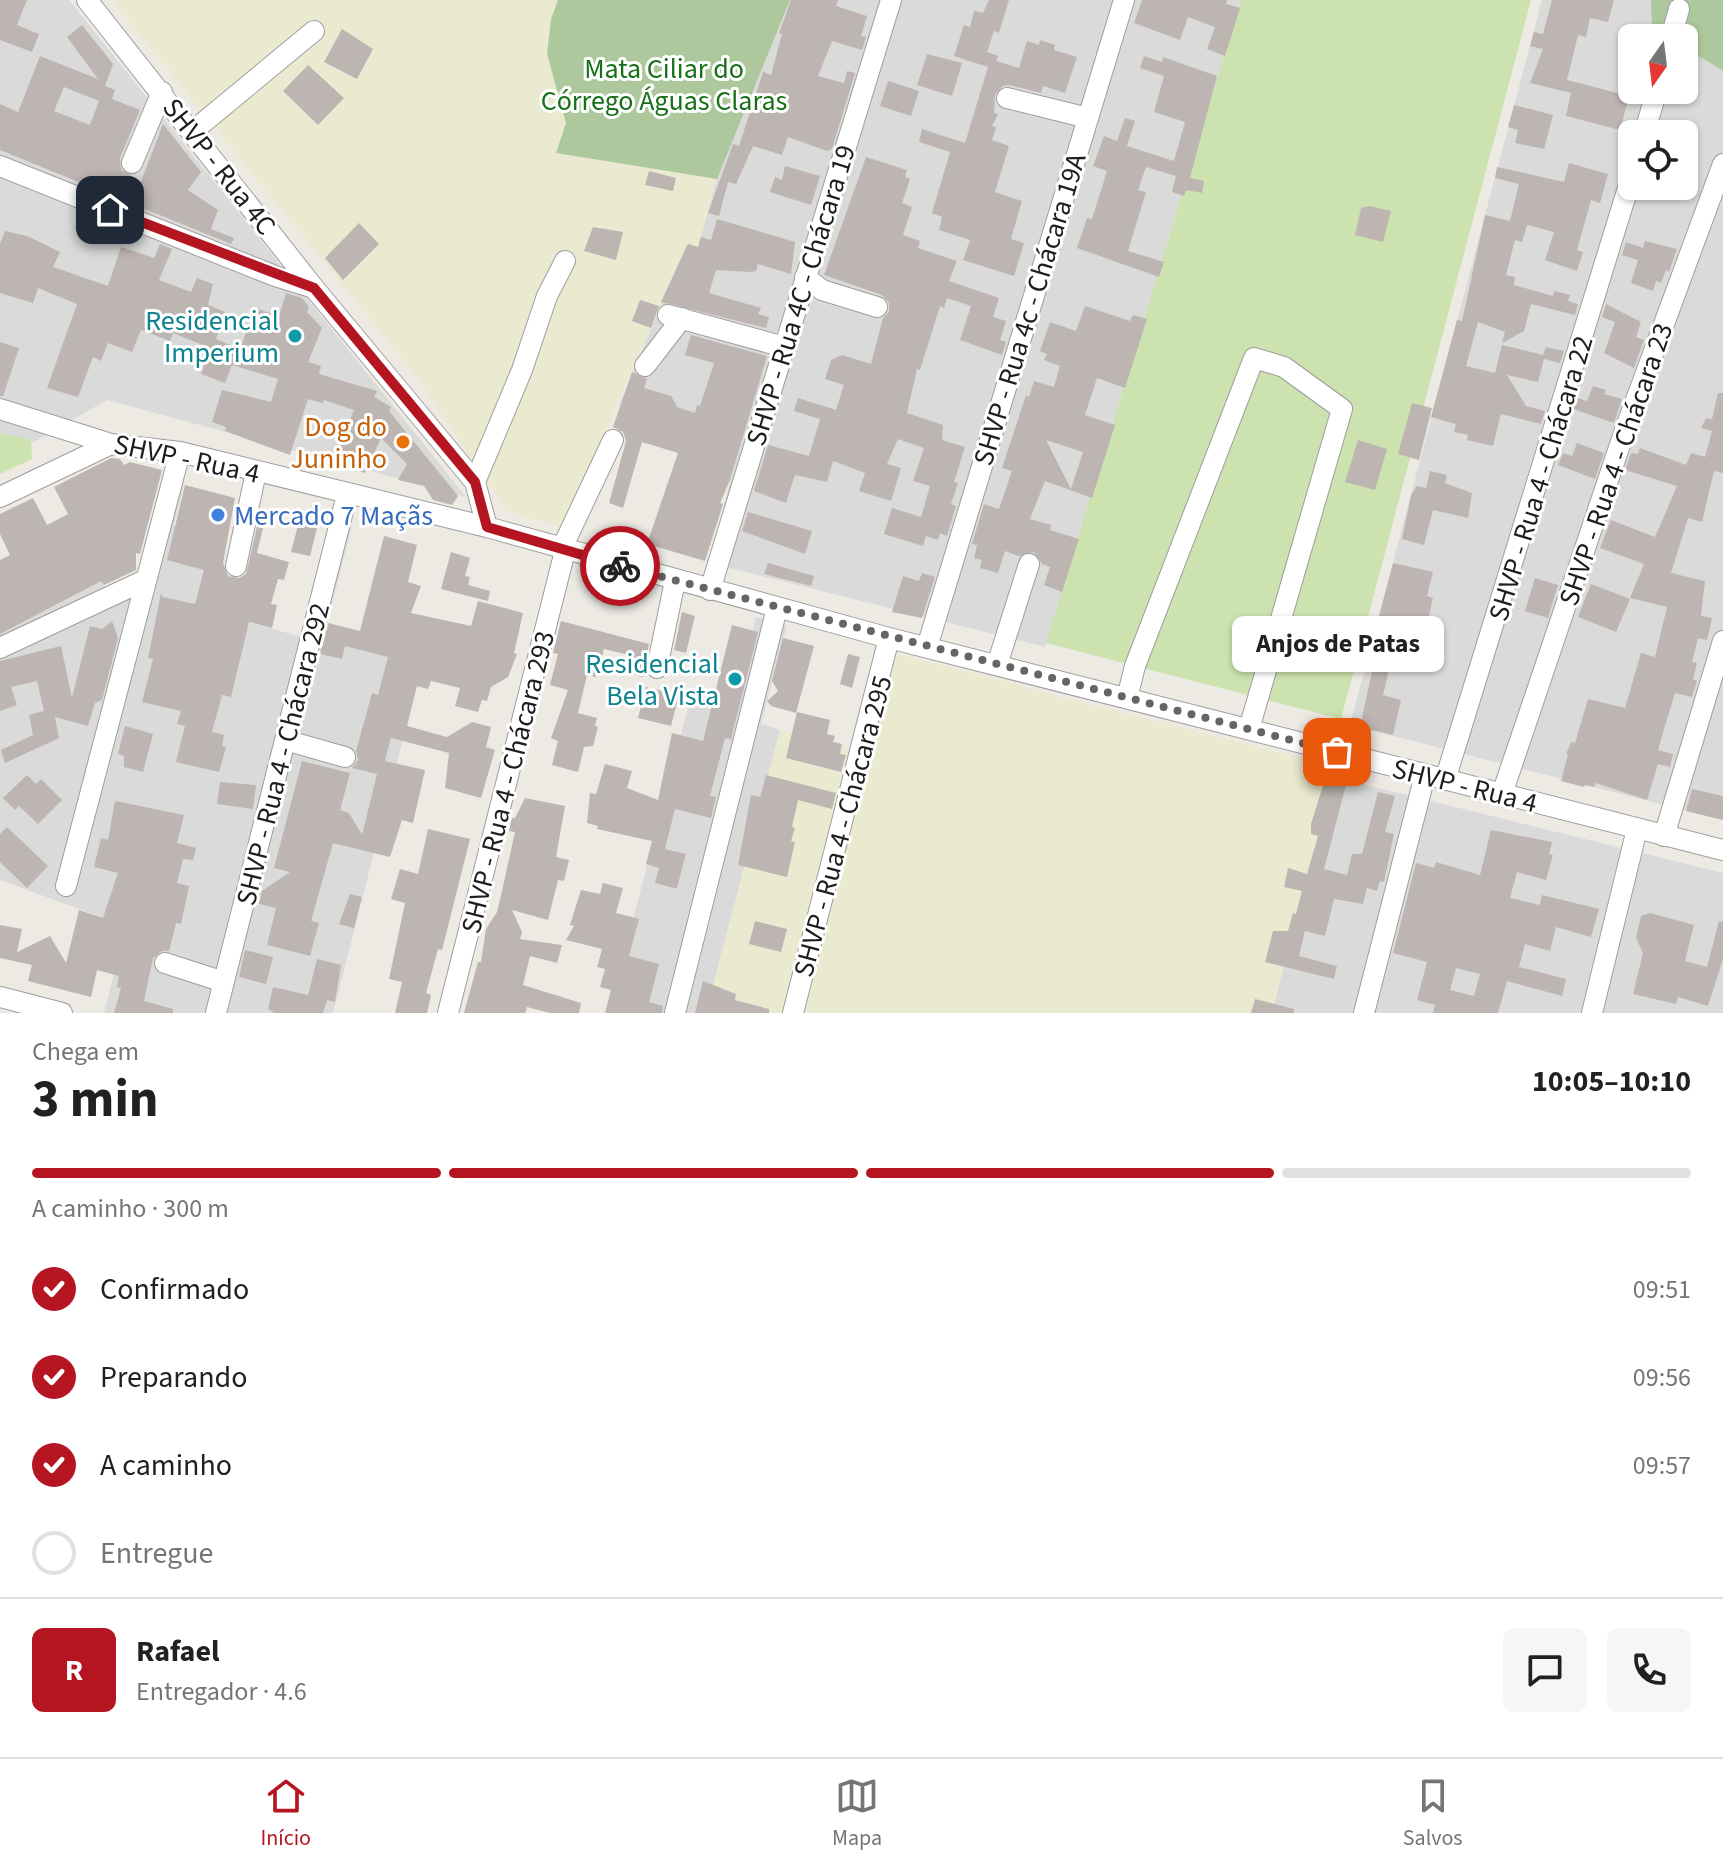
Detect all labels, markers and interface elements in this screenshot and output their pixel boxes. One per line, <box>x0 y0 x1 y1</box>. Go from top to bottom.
north arrow <box>1618 24 1698 104</box>
map controls <box>1618 24 1698 200</box>
park label: Mata Ciliar do Córrego Águas Claras <box>541 49 787 121</box>
street label: SHVP - Rua 4C <box>153 90 286 244</box>
button: locate <box>1618 120 1698 200</box>
street label: SHVP - Rua 4C - Chácara 19 <box>736 140 866 451</box>
street label: SHVP - Rua 4c - Chácara 19A <box>963 147 1097 470</box>
pin <box>76 176 144 244</box>
icon: home <box>88 188 132 232</box>
place label: Residencial Imperium <box>145 301 279 373</box>
street label: SHVP - Rua 4 - Chácara 23 <box>1549 318 1683 611</box>
marker: Residencial Imperium <box>286 327 304 345</box>
street label: SHVP - Rua 4 - Chácara 22 <box>1478 331 1603 626</box>
place label: Dog do Juninho <box>290 407 387 479</box>
street label: SHVP - Rua 4 <box>110 424 263 494</box>
marker: Dog do Juninho <box>394 433 412 451</box>
place label: Mercado 7 Maçãs <box>234 496 433 536</box>
marker: Mercado 7 Maçãs <box>209 506 227 524</box>
courier <box>580 526 660 606</box>
icon: bike <box>598 544 642 588</box>
street label: SHVP - Rua 4 - Chácara 292 <box>226 599 340 910</box>
callout: Anjos de Patas <box>1231 616 1443 672</box>
text: Anjos de Patas <box>1256 625 1420 662</box>
street label: SHVP - Rua 4 - Chácara 293 <box>451 627 565 938</box>
place label: Residencial Bela Vista <box>585 644 719 716</box>
marker: Residencial Bela Vista <box>726 670 744 688</box>
street label: SHVP - Rua 4 - Chácara 295 <box>783 671 902 981</box>
pin <box>1303 718 1371 786</box>
icon: bag <box>1315 730 1359 774</box>
street label: SHVP - Rua 4 <box>1388 749 1542 823</box>
text: Chega em <box>32 1033 139 1070</box>
text: 10:05–10:10 <box>1532 1060 1691 1103</box>
text: 3 min <box>32 1063 159 1137</box>
text: A caminho · 300 m <box>32 1190 229 1227</box>
icon: check <box>32 1267 76 1311</box>
text: Confirmado <box>100 1268 249 1311</box>
text: 09:51 <box>1633 1271 1691 1308</box>
icon: check <box>32 1355 76 1399</box>
text: Preparando <box>100 1356 247 1399</box>
text: 09:56 <box>1633 1359 1691 1396</box>
icon: check <box>32 1443 76 1487</box>
text: A caminho <box>100 1444 232 1487</box>
text: 09:57 <box>1633 1447 1691 1484</box>
text: Entregue <box>100 1532 213 1575</box>
button: chat <box>1503 1628 1587 1712</box>
button: phone <box>1607 1628 1691 1712</box>
text: Rafael <box>136 1630 220 1673</box>
text: R <box>65 1649 83 1692</box>
text: Entregador · 4.6 <box>136 1673 307 1710</box>
tab: Início <box>260 1774 311 1854</box>
tab: Mapa <box>832 1774 882 1854</box>
tab: Salvos <box>1403 1774 1463 1854</box>

